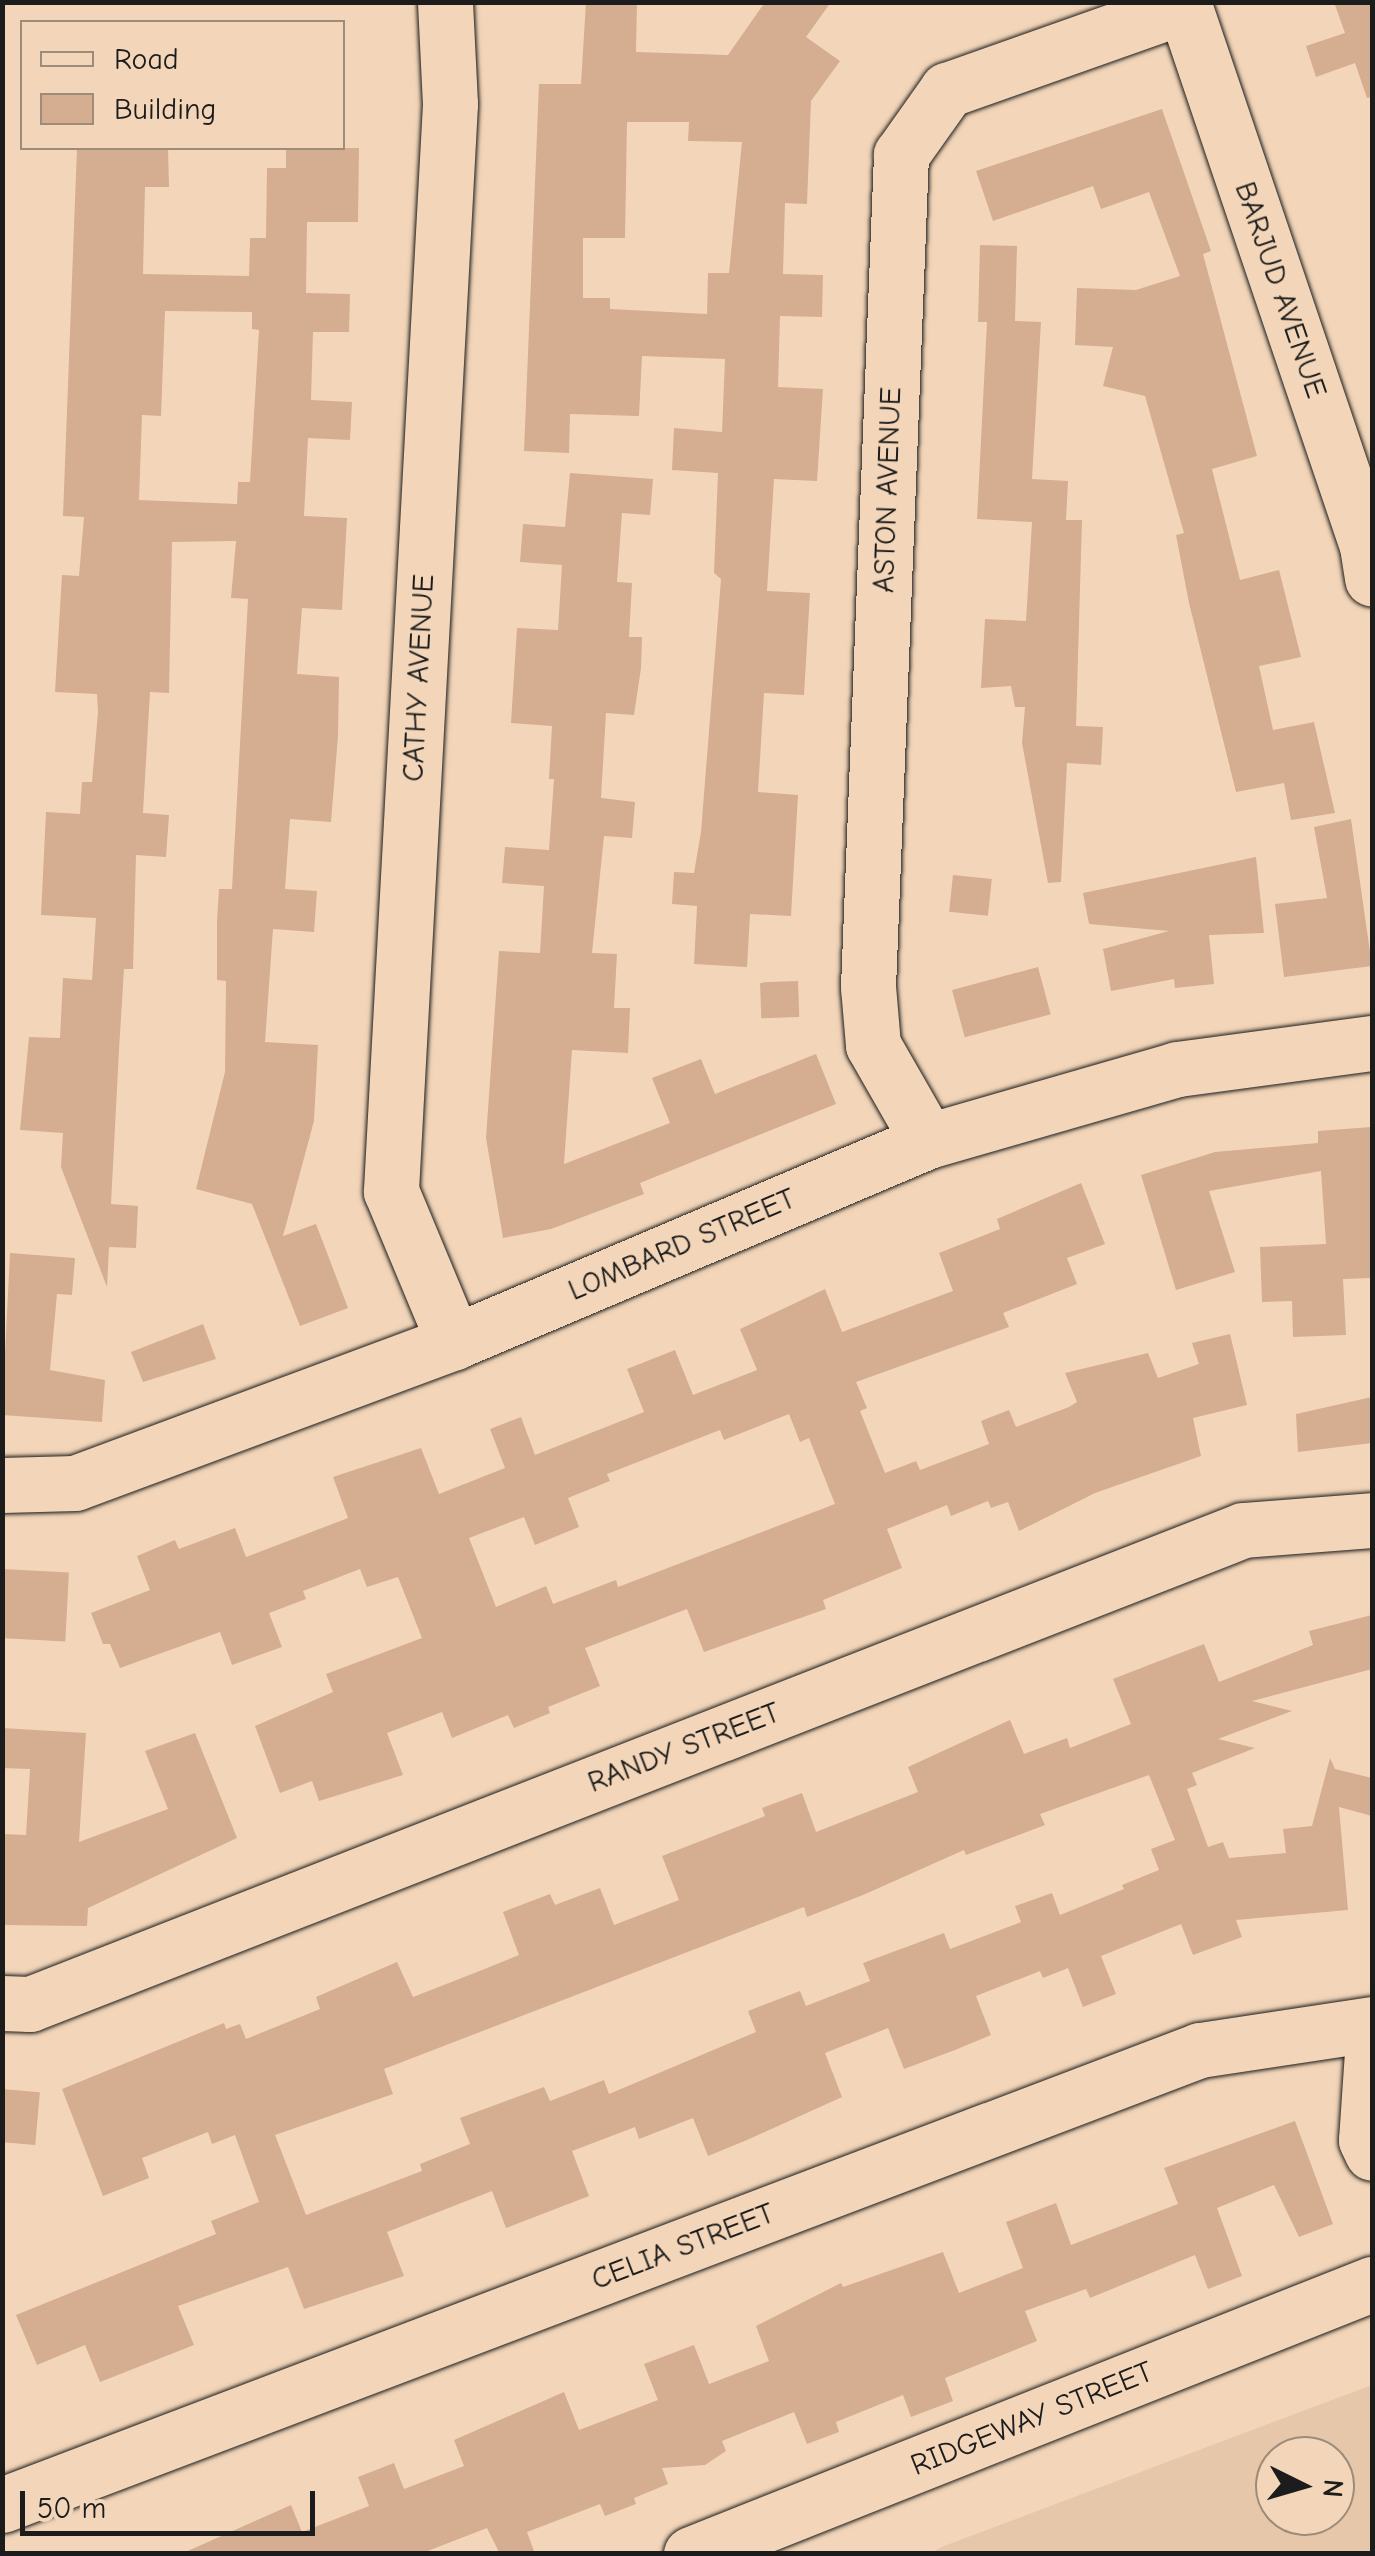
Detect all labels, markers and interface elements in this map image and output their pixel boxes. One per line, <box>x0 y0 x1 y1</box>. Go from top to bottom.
legend <box>20 20 345 150</box>
text: Road <box>114 42 179 77</box>
text: Building <box>114 92 217 127</box>
street label: BARJUD AVENUE <box>1226 177 1334 403</box>
street label: ASTON AVENUE <box>866 386 910 594</box>
street label: CATHY AVENUE <box>396 573 442 783</box>
street label: LOMBARD STREET <box>563 1181 801 1309</box>
street label: RANDY STREET <box>583 1695 785 1801</box>
street label: CELIA STREET <box>587 2196 779 2298</box>
street label: RIDGEWAY STREET <box>906 2354 1158 2484</box>
north arrow <box>1255 2436 1355 2536</box>
scale bar <box>25 2471 320 2533</box>
text: N <box>1316 2478 1350 2499</box>
text: 50 m <box>37 2491 106 2526</box>

